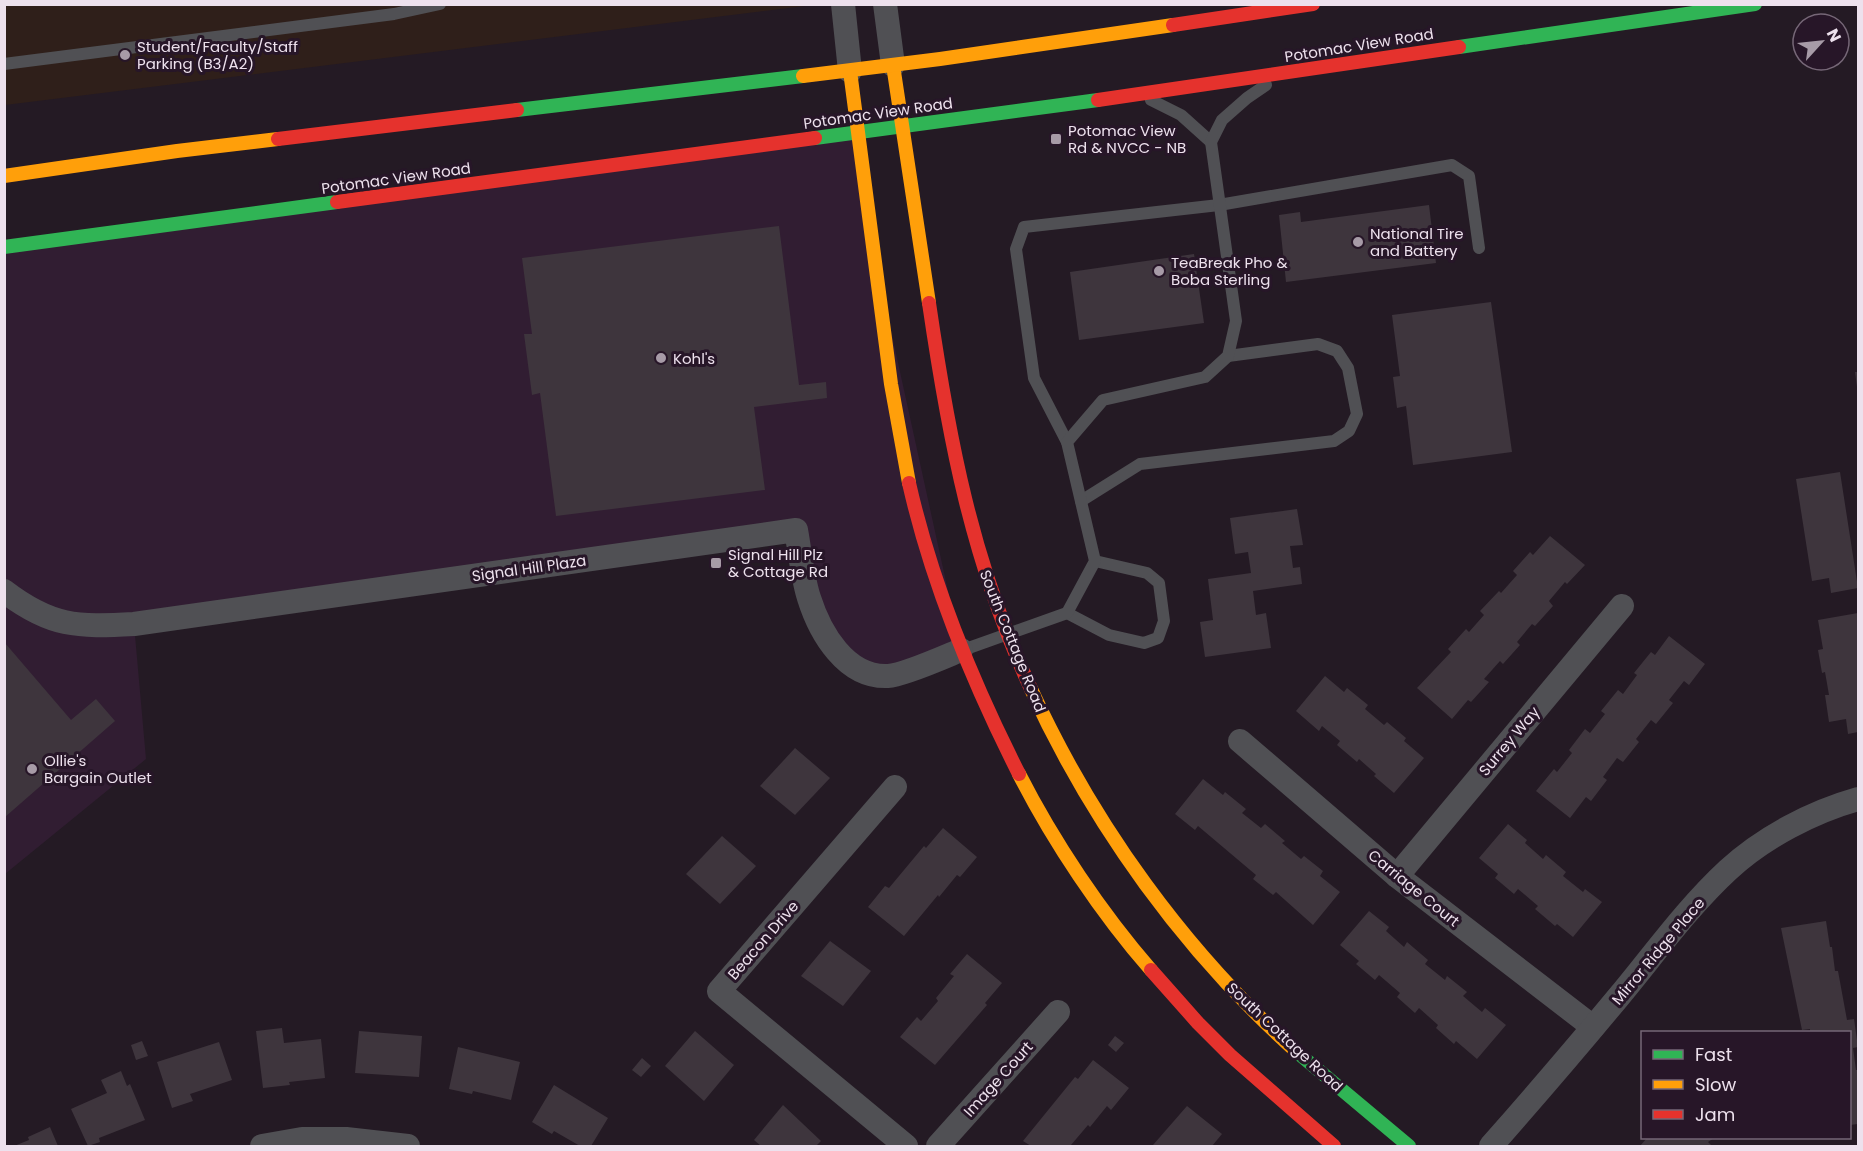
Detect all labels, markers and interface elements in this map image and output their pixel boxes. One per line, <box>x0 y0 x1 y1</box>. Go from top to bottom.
north arrow <box>1791 12 1851 72</box>
street label: Potomac View Road <box>1283 23 1435 67</box>
text: N <box>1821 25 1847 46</box>
place label: Student/Faculty/Staff Parking (B3/A2) <box>137 36 298 74</box>
marker: Student/Faculty/Staff Parking (B3/A2) <box>118 48 132 62</box>
street label: Potomac View Road <box>802 92 954 134</box>
place label: Potomac View Rd & NVCC - NB <box>1068 120 1186 158</box>
marker: Potomac View Rd & NVCC - NB <box>1049 132 1063 146</box>
street label: Potomac View Road <box>320 157 472 199</box>
place label: National Tire and Battery <box>1370 223 1464 261</box>
marker: National Tire and Battery <box>1351 235 1365 249</box>
place label: TeaBreak Pho & Boba Sterling <box>1171 252 1288 290</box>
marker: TeaBreak Pho & Boba Sterling <box>1152 264 1166 278</box>
place label: Kohl's <box>673 348 715 369</box>
marker: Kohl's <box>654 351 668 365</box>
place label: Signal Hill Plz & Cottage Rd <box>728 544 828 582</box>
street label: Signal Hill Plaza <box>471 550 587 586</box>
marker: Signal Hill Plz & Cottage Rd <box>709 556 723 570</box>
street label: South Cottage Road <box>975 567 1051 715</box>
street label: Surrey Way <box>1474 701 1545 780</box>
place label: Ollie's Bargain Outlet <box>44 750 152 788</box>
marker: Ollie's Bargain Outlet <box>25 762 39 776</box>
street label: Carriage Court <box>1364 845 1464 931</box>
street label: Mirror Ridge Place <box>1607 893 1709 1009</box>
street label: Beacon Drive <box>723 896 803 984</box>
street label: South Cottage Road <box>1222 978 1348 1096</box>
legend <box>1641 1031 1851 1139</box>
street label: Image Court <box>959 1037 1037 1121</box>
text: Fast <box>1695 1042 1732 1067</box>
text: Slow <box>1695 1072 1737 1097</box>
text: Jam <box>1695 1102 1735 1127</box>

